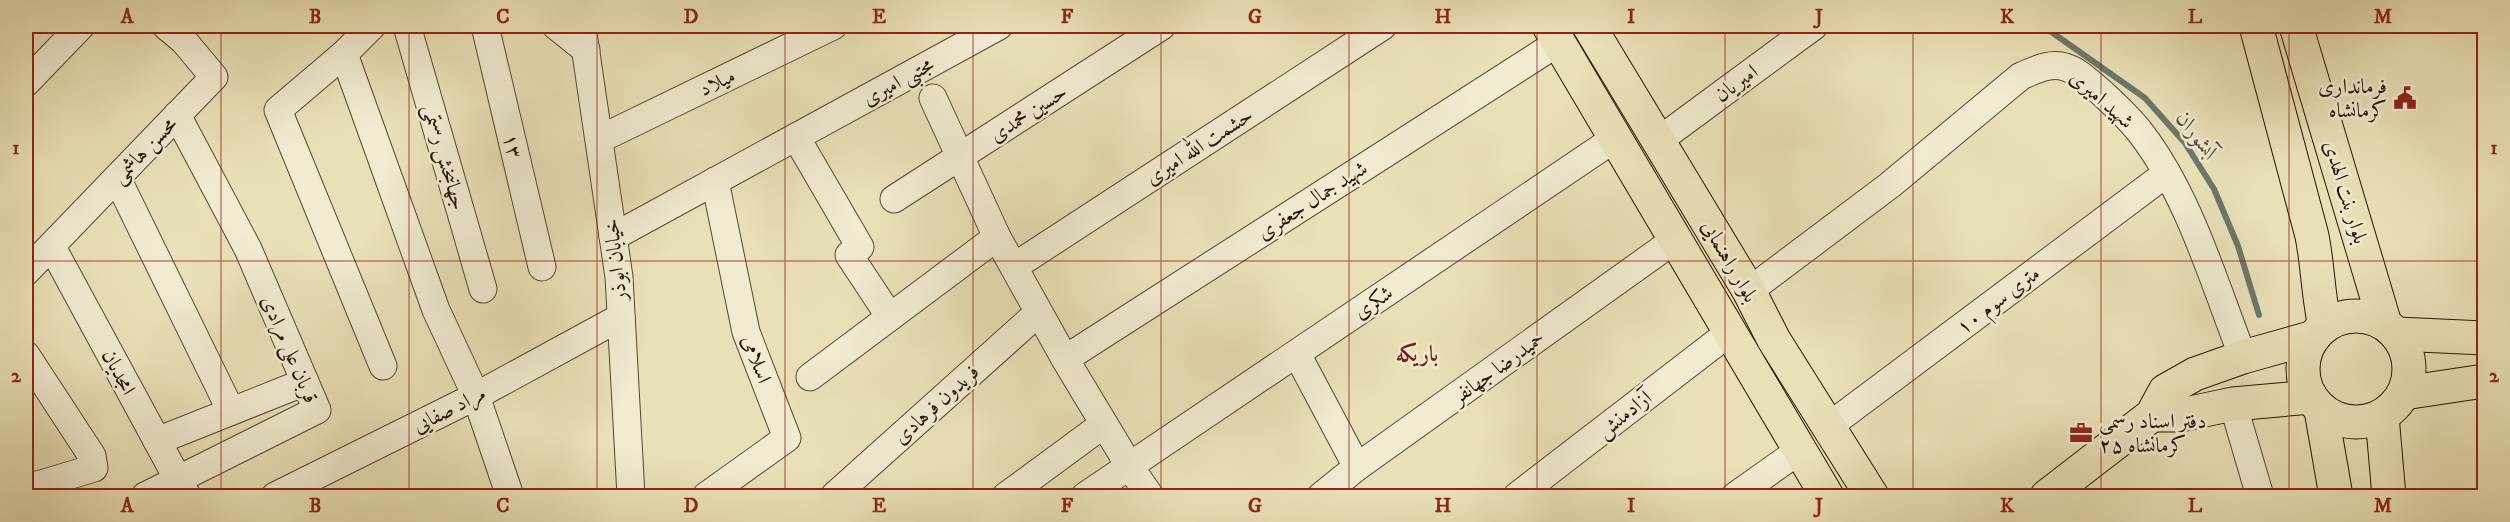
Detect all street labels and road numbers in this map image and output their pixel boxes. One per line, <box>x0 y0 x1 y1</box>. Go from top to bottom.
street label: مجتبی امیری <box>858 51 941 115</box>
street label: امیریان <box>1710 59 1764 108</box>
street label: میلاد <box>695 63 740 103</box>
street label: شهید امیری <box>2064 65 2139 135</box>
street label: حسین محمدی <box>985 79 1072 149</box>
street label: حشمت الله امیری <box>1138 98 1258 191</box>
street label: جهانبخش رستمی <box>417 101 472 213</box>
street label: محسن هاشمی <box>106 111 183 190</box>
street label: ۱۳ <box>497 131 527 161</box>
street label: بلوار بنت الهدی <box>2317 137 2373 247</box>
street label: شهید جمال جعفری <box>1252 156 1373 246</box>
street label: بلوار راهنمایی <box>1695 216 1763 307</box>
street label: خیابان ابوذر <box>599 217 633 304</box>
street label: ۱۰ متری سوم <box>1952 261 2048 344</box>
street label: شکری <box>1349 280 1398 325</box>
street label: قربان علی مرادی <box>253 292 323 408</box>
street label: حمیدرضا جهانفر <box>1445 325 1550 411</box>
street label: اسلامی <box>735 332 777 387</box>
street label: امجدیان <box>95 345 141 400</box>
street label: فریدون فرهادی <box>888 359 985 450</box>
street label: مراد صفایی <box>409 380 491 440</box>
street label: آزادمنش <box>1591 383 1659 444</box>

